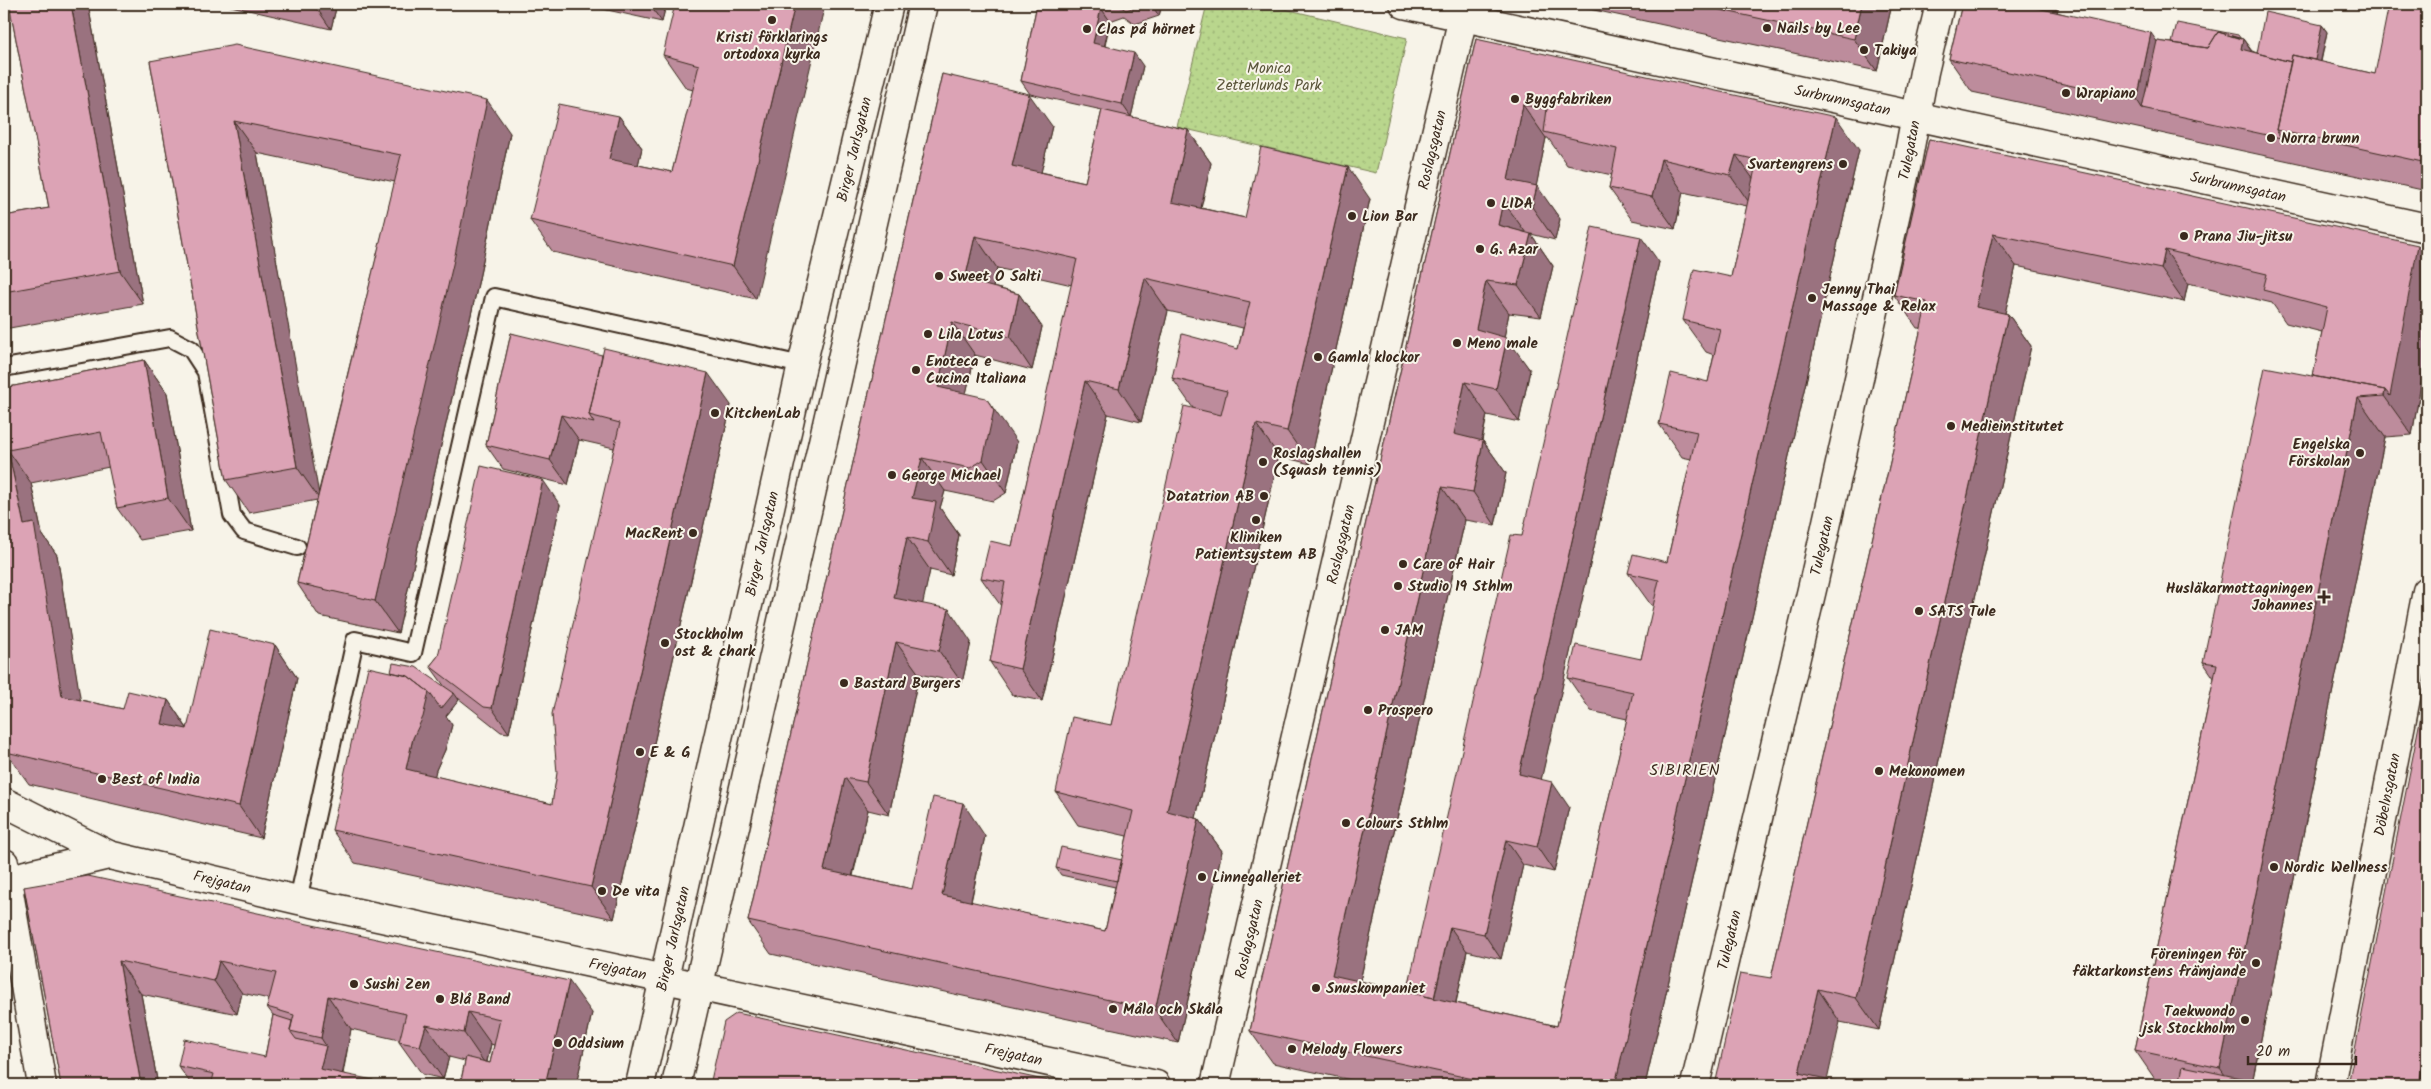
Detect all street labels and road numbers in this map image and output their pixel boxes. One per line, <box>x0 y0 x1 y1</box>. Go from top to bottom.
street label: Surbrunnsgatan <box>1792 79 1893 123</box>
street label: Birger Jarlsgatan <box>831 95 879 204</box>
street label: Roslagsgatan <box>1412 108 1454 192</box>
street label: Tulegatan <box>1892 118 1928 183</box>
street label: Surbrunnsgatan <box>2188 165 2288 210</box>
street label: Birger Jarlsgatan <box>739 489 786 599</box>
street label: Roslagsgatan <box>1321 502 1362 587</box>
street label: Tulegatan <box>1804 514 1841 578</box>
street label: Döbelnsgatan <box>2368 751 2408 838</box>
street label: Frejgatan <box>191 864 253 901</box>
street label: Birger Jarlsgatan <box>650 884 697 994</box>
street label: Roslagsgatan <box>1229 897 1271 981</box>
street label: Tulegatan <box>1712 908 1749 973</box>
street label: Frejgatan <box>586 952 649 988</box>
street label: Frejgatan <box>982 1037 1045 1073</box>

